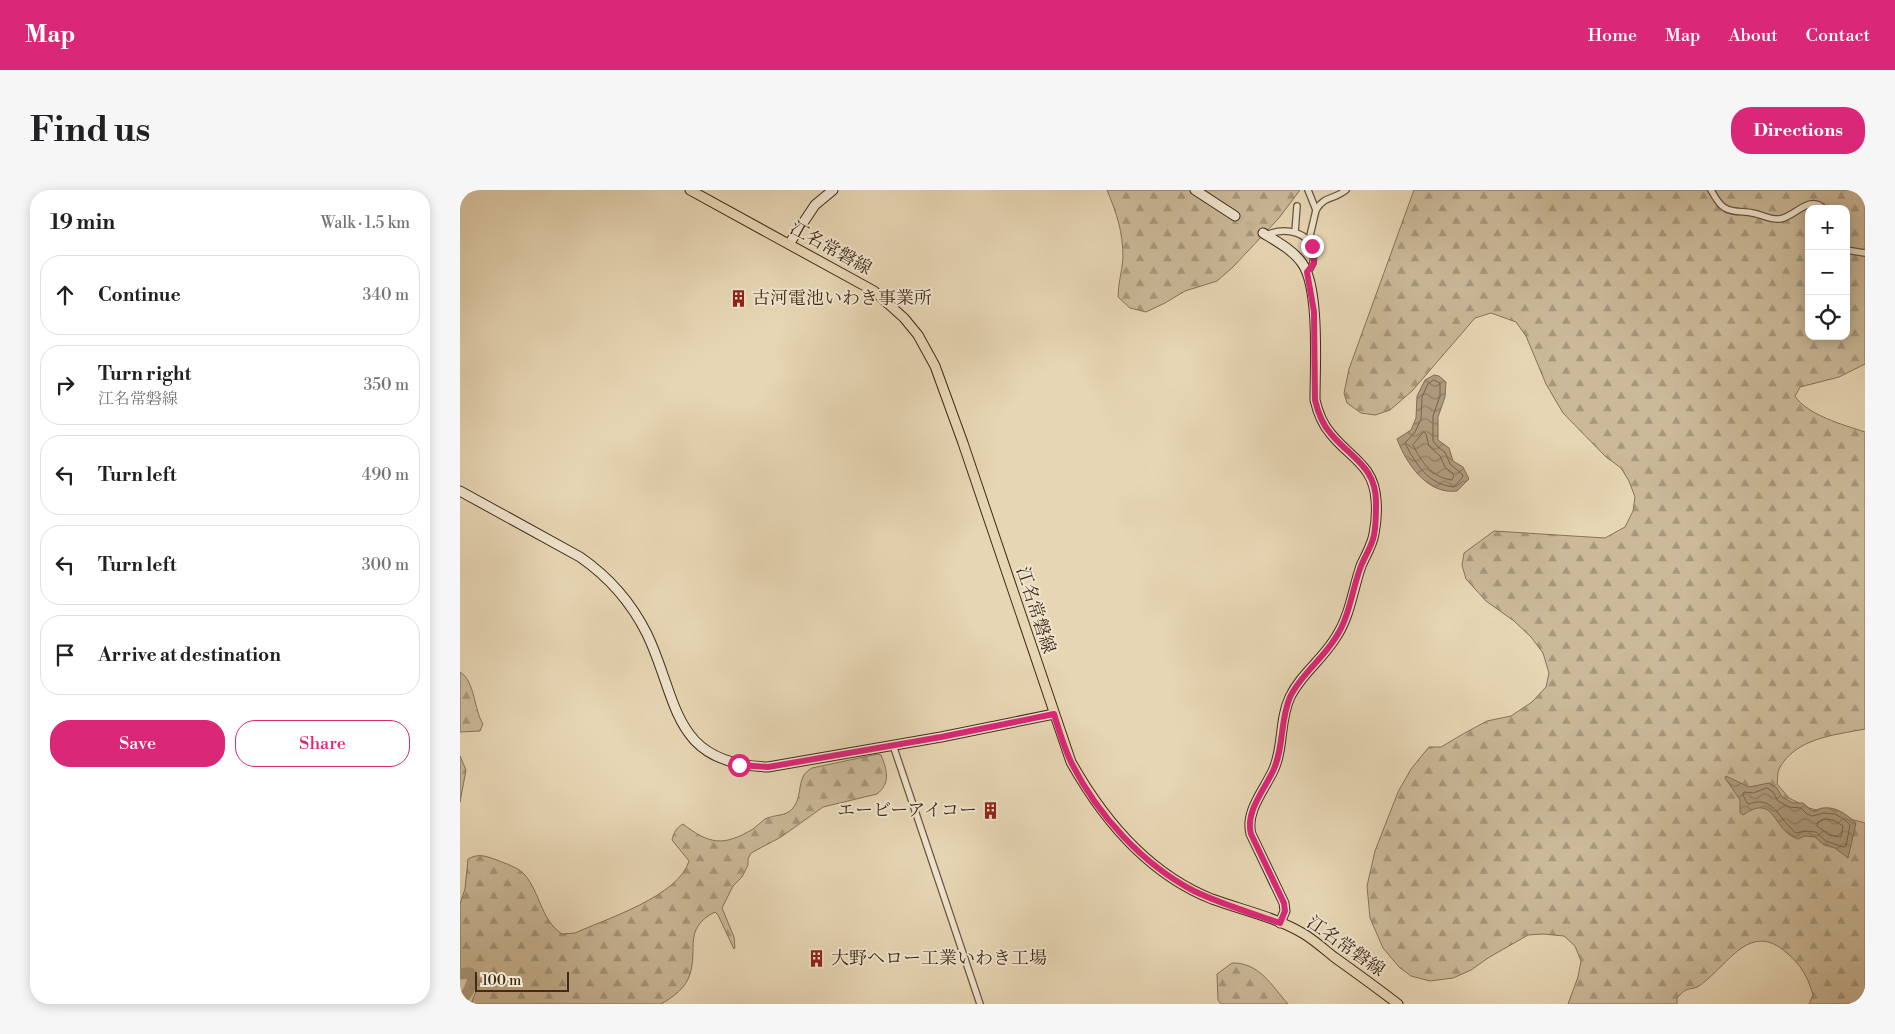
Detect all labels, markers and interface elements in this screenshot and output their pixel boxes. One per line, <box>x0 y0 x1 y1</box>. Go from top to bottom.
text: Map <box>25 20 75 50</box>
text: Home <box>1588 24 1637 47</box>
text: Map <box>1665 24 1701 47</box>
text: About <box>1729 24 1778 47</box>
text: Contact <box>1806 24 1870 47</box>
button: Directions <box>1731 107 1865 154</box>
text: Find us <box>30 109 150 152</box>
map controls <box>1805 205 1850 340</box>
button: + <box>1805 205 1850 250</box>
text: 19 min <box>50 210 115 236</box>
text: Walk · 1.5 km <box>321 213 410 233</box>
street label: 江名常磐線 <box>786 217 876 280</box>
route end <box>1301 235 1324 258</box>
button: − <box>1805 250 1850 295</box>
icon: ahead <box>51 281 79 309</box>
text: Continue <box>98 283 181 307</box>
text: 340 m <box>362 285 409 305</box>
place label: 古河電池いわき事業所 <box>752 287 932 310</box>
building icon: 古河電池いわき事業所 <box>728 288 748 308</box>
button: locate <box>1805 295 1850 340</box>
text: Turn right <box>98 362 191 386</box>
icon: right <box>51 371 79 399</box>
text: 350 m <box>363 375 409 395</box>
text: 江名常磐線 <box>98 389 178 409</box>
icon: left <box>51 461 79 489</box>
text: Turn left <box>98 463 177 487</box>
text: 490 m <box>362 465 409 485</box>
icon: left <box>51 551 79 579</box>
text: Turn left <box>98 553 177 577</box>
text: 300 m <box>362 555 409 575</box>
street label: 江名常磐線 <box>1011 564 1060 657</box>
icon: arrive <box>51 641 79 669</box>
text: Arrive at destination <box>98 643 281 667</box>
button: Save <box>50 720 225 767</box>
button: Share <box>235 720 410 767</box>
route start <box>728 754 751 777</box>
place label: エービーアイコー <box>837 799 977 822</box>
building icon: エービーアイコー <box>981 800 1001 820</box>
street label: 江名常磐線 <box>1302 911 1389 982</box>
place label: 大野ヘロー工業いわき工場 <box>831 947 1047 970</box>
building icon: 大野ヘロー工業いわき工場 <box>807 948 827 968</box>
scale bar <box>475 969 569 992</box>
text: 100 m <box>482 972 521 990</box>

